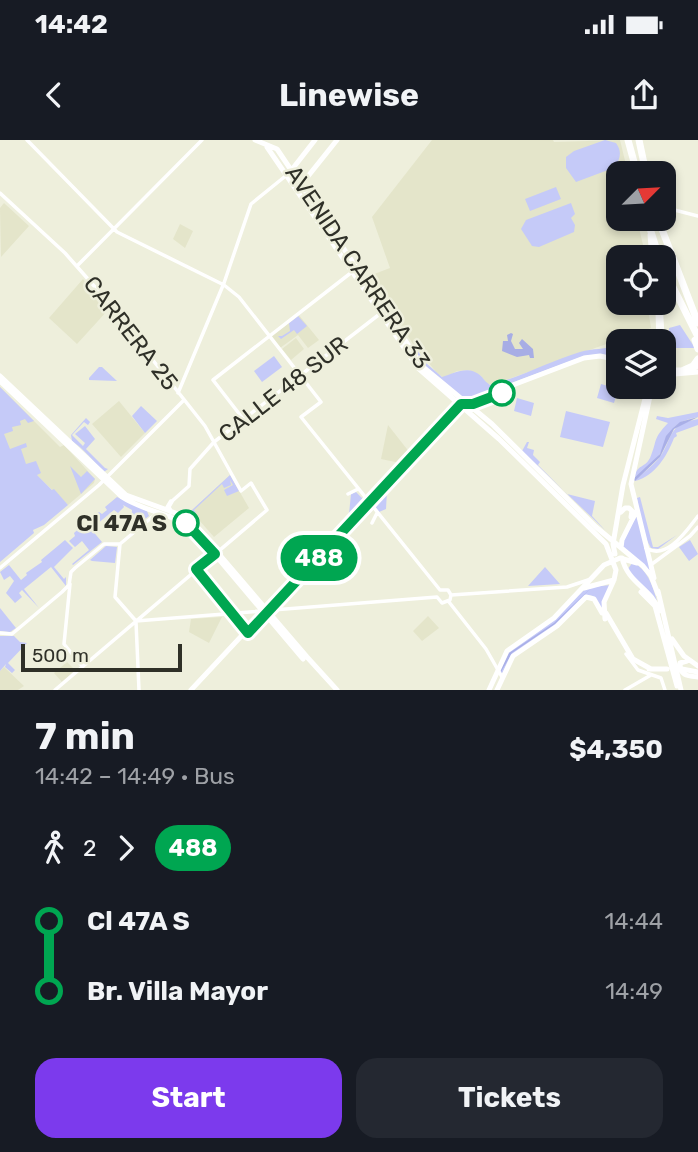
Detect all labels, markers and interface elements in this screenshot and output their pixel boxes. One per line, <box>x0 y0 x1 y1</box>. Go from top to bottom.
text: 14:42 <box>35 9 108 40</box>
icon: back <box>35 76 73 114</box>
text: Linewise <box>279 76 419 114</box>
icon: share <box>625 76 663 114</box>
street label: AVENIDA CARRERA 33 <box>279 160 437 374</box>
north arrow <box>606 161 676 231</box>
map controls <box>606 161 676 399</box>
button: locate <box>606 245 676 315</box>
street label: CARRERA 25 <box>78 270 184 396</box>
button: layers <box>606 329 676 399</box>
street label: CALLE 48 SUR <box>213 330 353 448</box>
unlabelled marker <box>489 380 515 406</box>
place label: Cl 47A S <box>76 509 167 537</box>
marker: Cl 47A S <box>173 510 199 536</box>
line badge: 488 <box>279 535 359 581</box>
text: 488 <box>295 544 343 572</box>
scale bar <box>21 641 182 673</box>
text: 500 m <box>32 644 89 667</box>
text: 7 min <box>35 713 135 759</box>
text: $4,350 <box>569 734 663 765</box>
text: 14:42 – 14:49 · Bus <box>35 762 235 790</box>
icon: walk <box>35 829 73 867</box>
icon: forward <box>107 829 145 867</box>
text: 2 <box>83 834 97 862</box>
text: 488 <box>169 834 217 862</box>
text: Cl 47A S <box>87 906 190 937</box>
text: 14:44 <box>604 907 663 935</box>
text: Br. Villa Mayor <box>87 976 268 1007</box>
text: 14:49 <box>605 977 663 1005</box>
button: Start <box>35 1058 342 1138</box>
button: Tickets <box>356 1058 663 1138</box>

